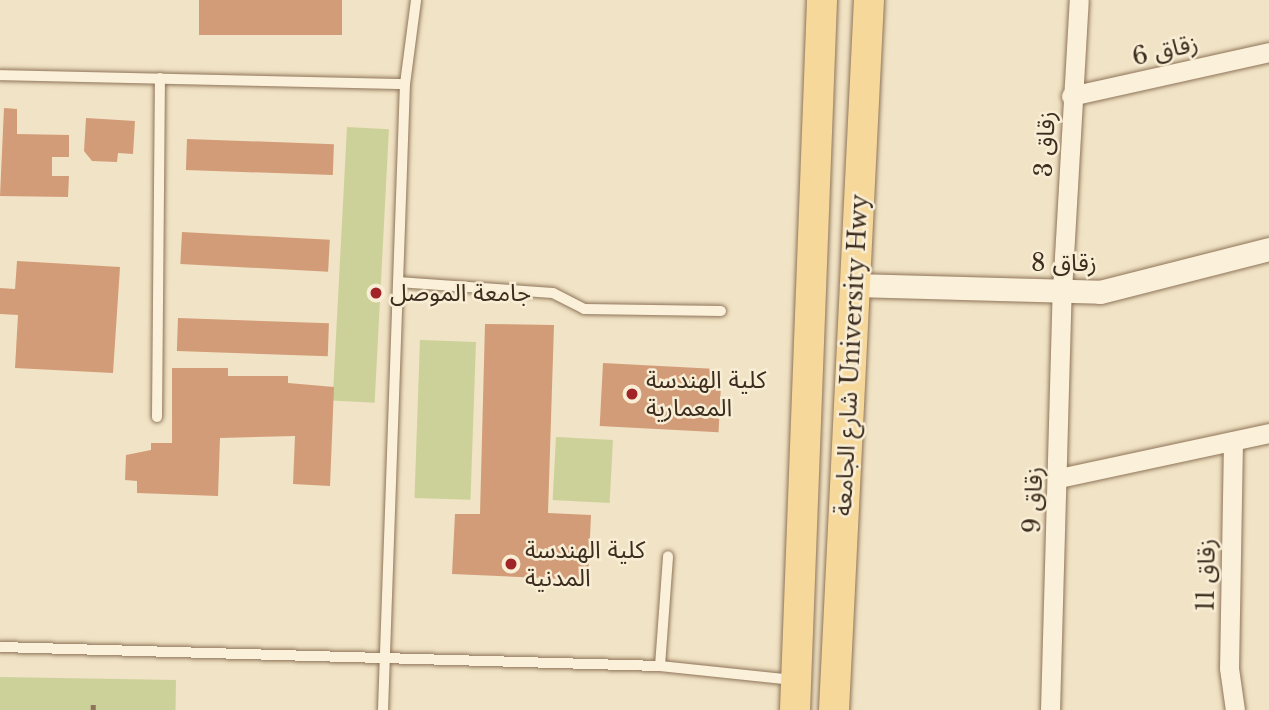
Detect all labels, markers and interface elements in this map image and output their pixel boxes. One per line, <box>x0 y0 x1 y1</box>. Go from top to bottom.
street label: زقاق 6 <box>1129 28 1201 72</box>
street label: زقاق 3 <box>1029 110 1061 178</box>
street label: شارع الجامعة University Hwy <box>828 193 874 517</box>
street label: زقاق 8 <box>1031 249 1097 277</box>
place label: جامعة الموصل <box>390 279 531 307</box>
marker: جامعة الموصل <box>368 285 384 301</box>
place label: كلية الهندسة المعمارية <box>646 366 766 422</box>
marker: كلية الهندسة المعمارية <box>624 386 640 402</box>
street label: زقاق 9 <box>1017 466 1049 534</box>
place label: كلية الهندسة المدنية <box>525 536 645 592</box>
street label: زقاق 11 <box>1191 538 1221 612</box>
marker: كلية الهندسة المدنية <box>503 556 519 572</box>

